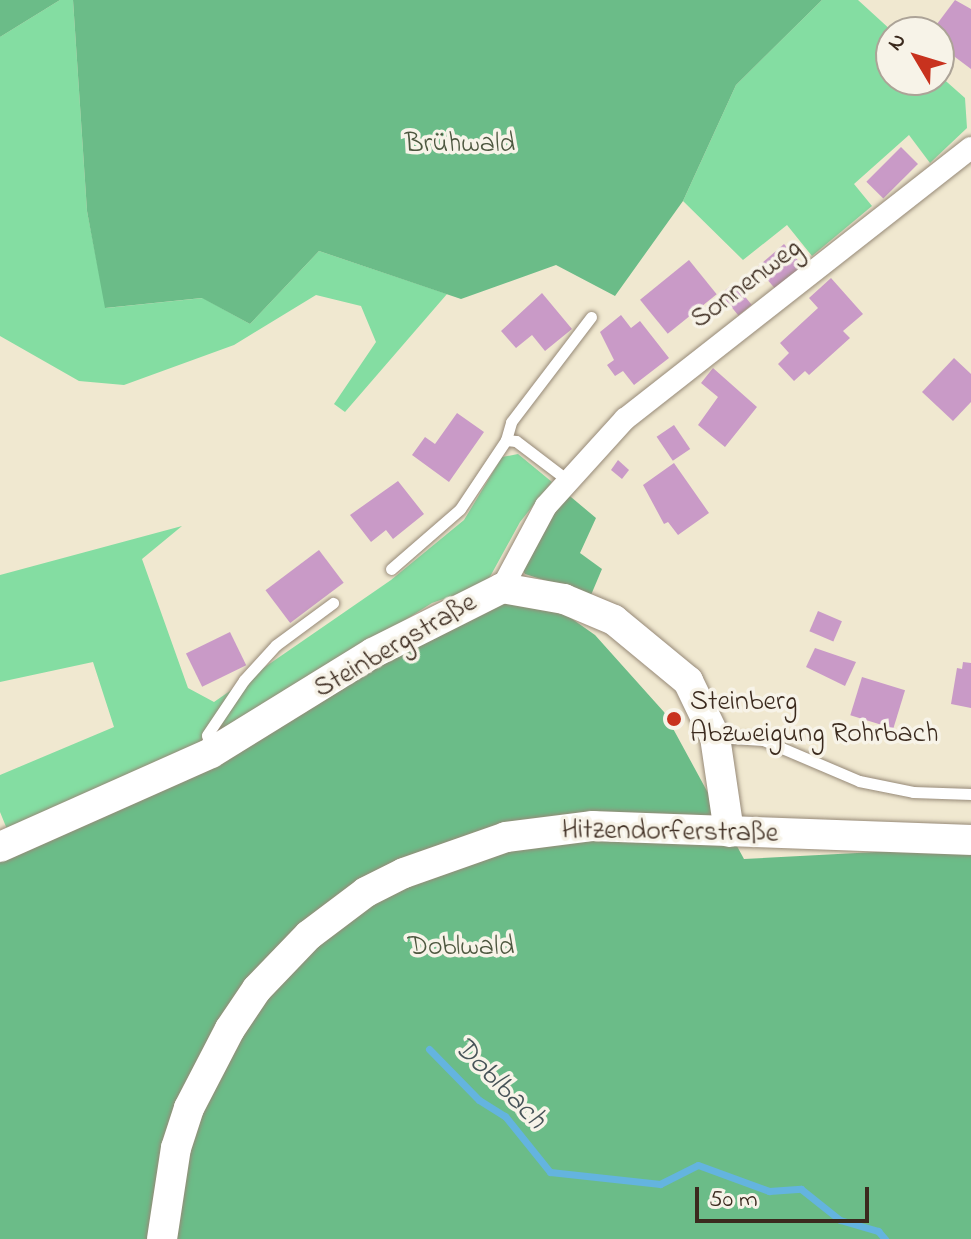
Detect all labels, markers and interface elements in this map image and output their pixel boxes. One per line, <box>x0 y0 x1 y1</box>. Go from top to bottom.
north arrow <box>875 16 955 96</box>
text: N <box>880 27 915 58</box>
park label: Brühwald <box>405 128 515 162</box>
street label: Sonnenweg <box>685 232 809 338</box>
street label: Steinbergstraße <box>309 587 483 707</box>
place label: Steinberg Abzweigung Rohrbach <box>690 686 938 752</box>
marker: Steinberg Abzweigung Rohrbach <box>665 710 683 728</box>
street label: Hitzendorferstraße <box>561 814 779 852</box>
park label: Doblwald <box>408 931 514 965</box>
water label: Doblbach <box>445 1030 553 1138</box>
scale bar <box>699 1171 873 1221</box>
text: 50 m <box>709 1183 758 1218</box>

